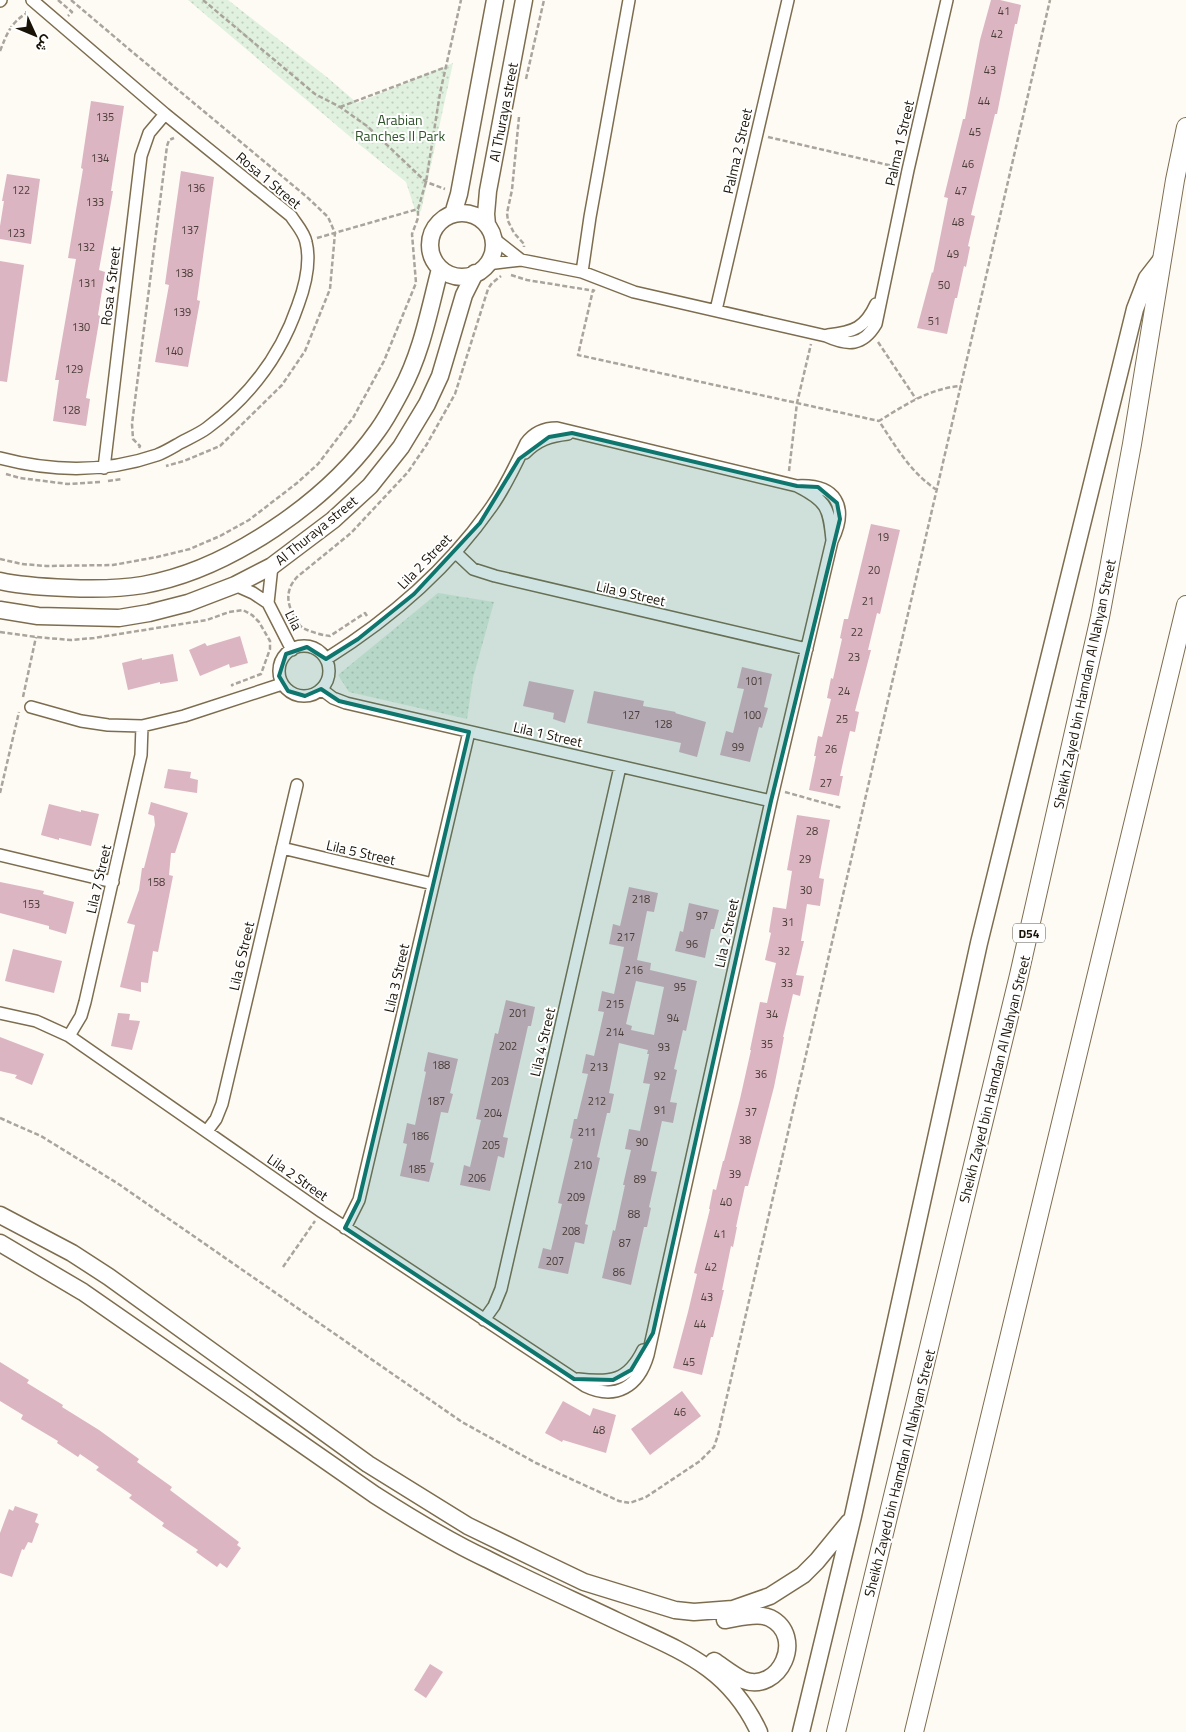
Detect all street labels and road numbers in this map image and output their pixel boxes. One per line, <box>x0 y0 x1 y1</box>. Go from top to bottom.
street label: Al Thuraya street <box>483 61 523 163</box>
street label: Palma 1 Street <box>879 98 919 188</box>
street label: Palma 2 Street <box>717 106 757 196</box>
street label: Rosa 1 Street <box>232 146 306 214</box>
street label: Rosa 4 Street <box>95 245 125 327</box>
street label: Al Thuraya street <box>270 490 362 570</box>
street label: Lila 2 Street <box>392 528 456 594</box>
street label: Sheikh Zayed bin Hamdan Al Nahyan Street <box>1047 557 1121 811</box>
street label: Lila 9 Street <box>594 575 668 611</box>
street label: Lila <box>280 606 308 634</box>
street label: Lila 1 Street <box>511 716 585 752</box>
street label: Lila 5 Street <box>324 834 398 870</box>
street label: Lila 7 Street <box>80 842 116 916</box>
street label: Lila 2 Street <box>708 896 744 969</box>
street label: Lila 6 Street <box>223 919 259 993</box>
road number: D54 <box>1013 924 1045 942</box>
street label: Lila 3 Street <box>378 941 414 1015</box>
street label: Sheikh Zayed bin Hamdan Al Nahyan Street <box>953 953 1035 1205</box>
street label: Lila 4 Street <box>524 1005 560 1079</box>
street label: Lila 2 Street <box>263 1148 333 1206</box>
street label: Sheikh Zayed bin Hamdan Al Nahyan Street <box>858 1347 940 1599</box>

